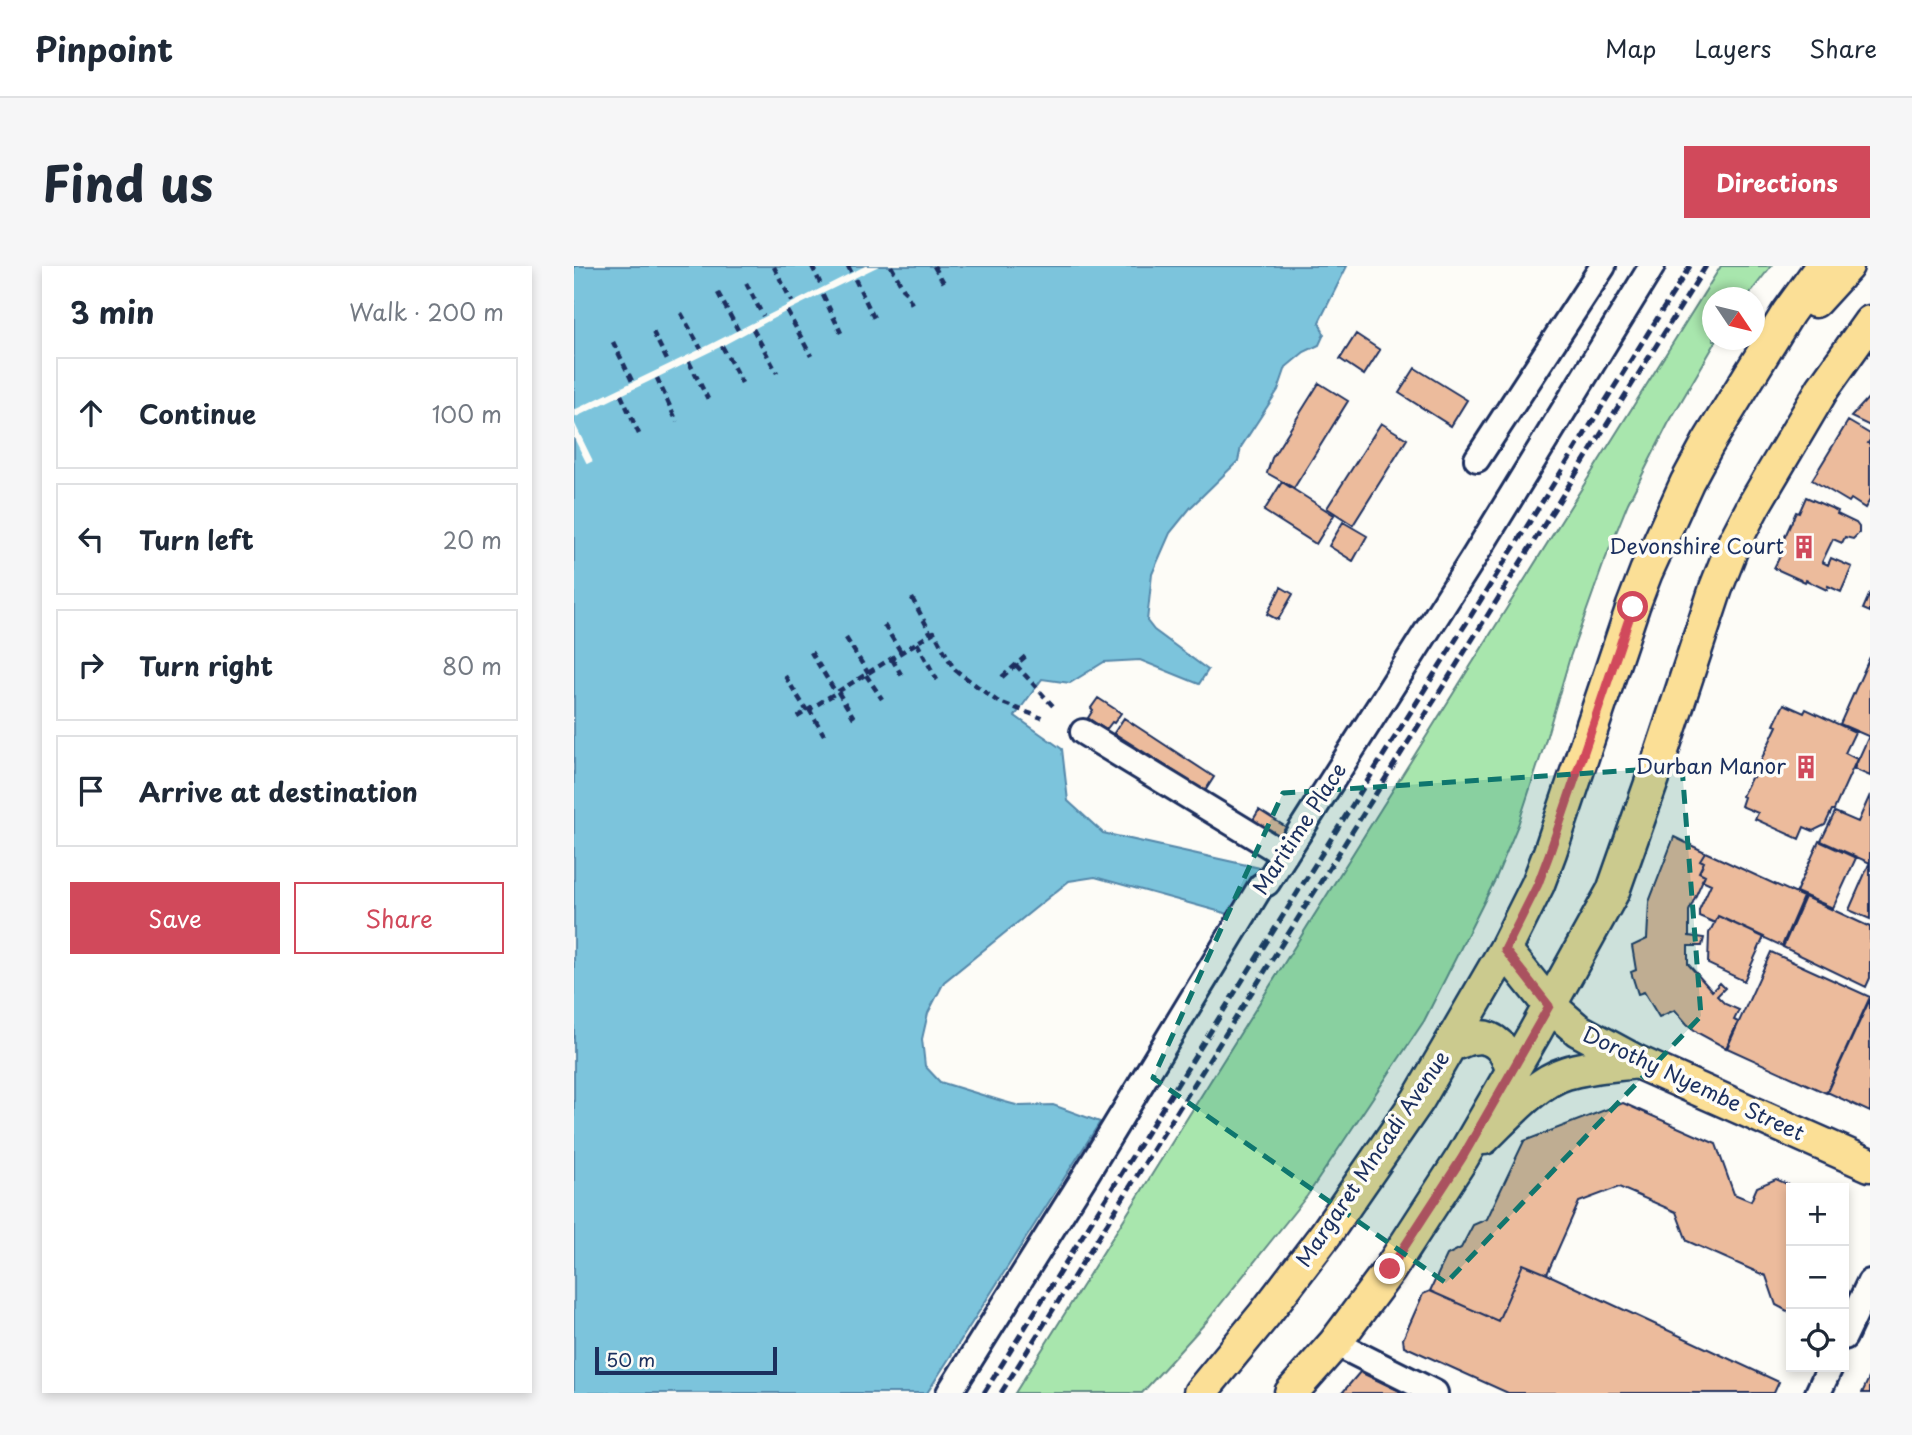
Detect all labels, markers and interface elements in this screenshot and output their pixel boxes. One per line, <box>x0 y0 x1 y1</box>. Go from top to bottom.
text: Pinpoint <box>35 23 173 73</box>
text: Map <box>1605 30 1656 66</box>
text: Layers <box>1694 30 1771 66</box>
text: Share <box>1809 30 1877 66</box>
text: Find us <box>42 145 213 219</box>
button: Directions <box>1684 146 1870 218</box>
north arrow <box>1702 287 1765 350</box>
text: 3 min <box>70 289 155 334</box>
text: Walk · 200 m <box>349 294 504 329</box>
icon: ahead <box>72 394 110 432</box>
text: Continue <box>139 394 256 433</box>
text: 100 m <box>432 396 502 431</box>
icon: left <box>72 520 110 558</box>
text: Turn left <box>139 520 254 559</box>
text: 20 m <box>443 522 502 557</box>
place label: Devonshire Court <box>1609 529 1784 561</box>
building icon: Devonshire Court <box>1790 533 1818 561</box>
route start <box>1617 591 1648 622</box>
icon: right <box>72 646 110 684</box>
text: Turn right <box>139 646 273 685</box>
text: 80 m <box>442 648 502 683</box>
place label: Durban Manor <box>1635 749 1786 781</box>
building icon: Durban Manor <box>1792 753 1820 781</box>
street label: Maritime Place <box>1244 756 1353 900</box>
icon: arrive <box>72 772 110 810</box>
text: Arrive at destination <box>139 772 418 811</box>
button: Save <box>70 882 280 954</box>
button: Share <box>294 882 504 954</box>
street label: Dorothy Nyembe Street <box>1577 1017 1810 1148</box>
street label: Margaret Mncadi Avenue <box>1287 1043 1456 1273</box>
map controls <box>1786 1183 1849 1372</box>
button: + <box>1786 1183 1849 1246</box>
button: − <box>1786 1246 1849 1309</box>
route end <box>1374 1253 1405 1284</box>
button: locate <box>1786 1309 1849 1372</box>
scale bar <box>595 1344 777 1376</box>
text: 50 m <box>606 1345 655 1373</box>

